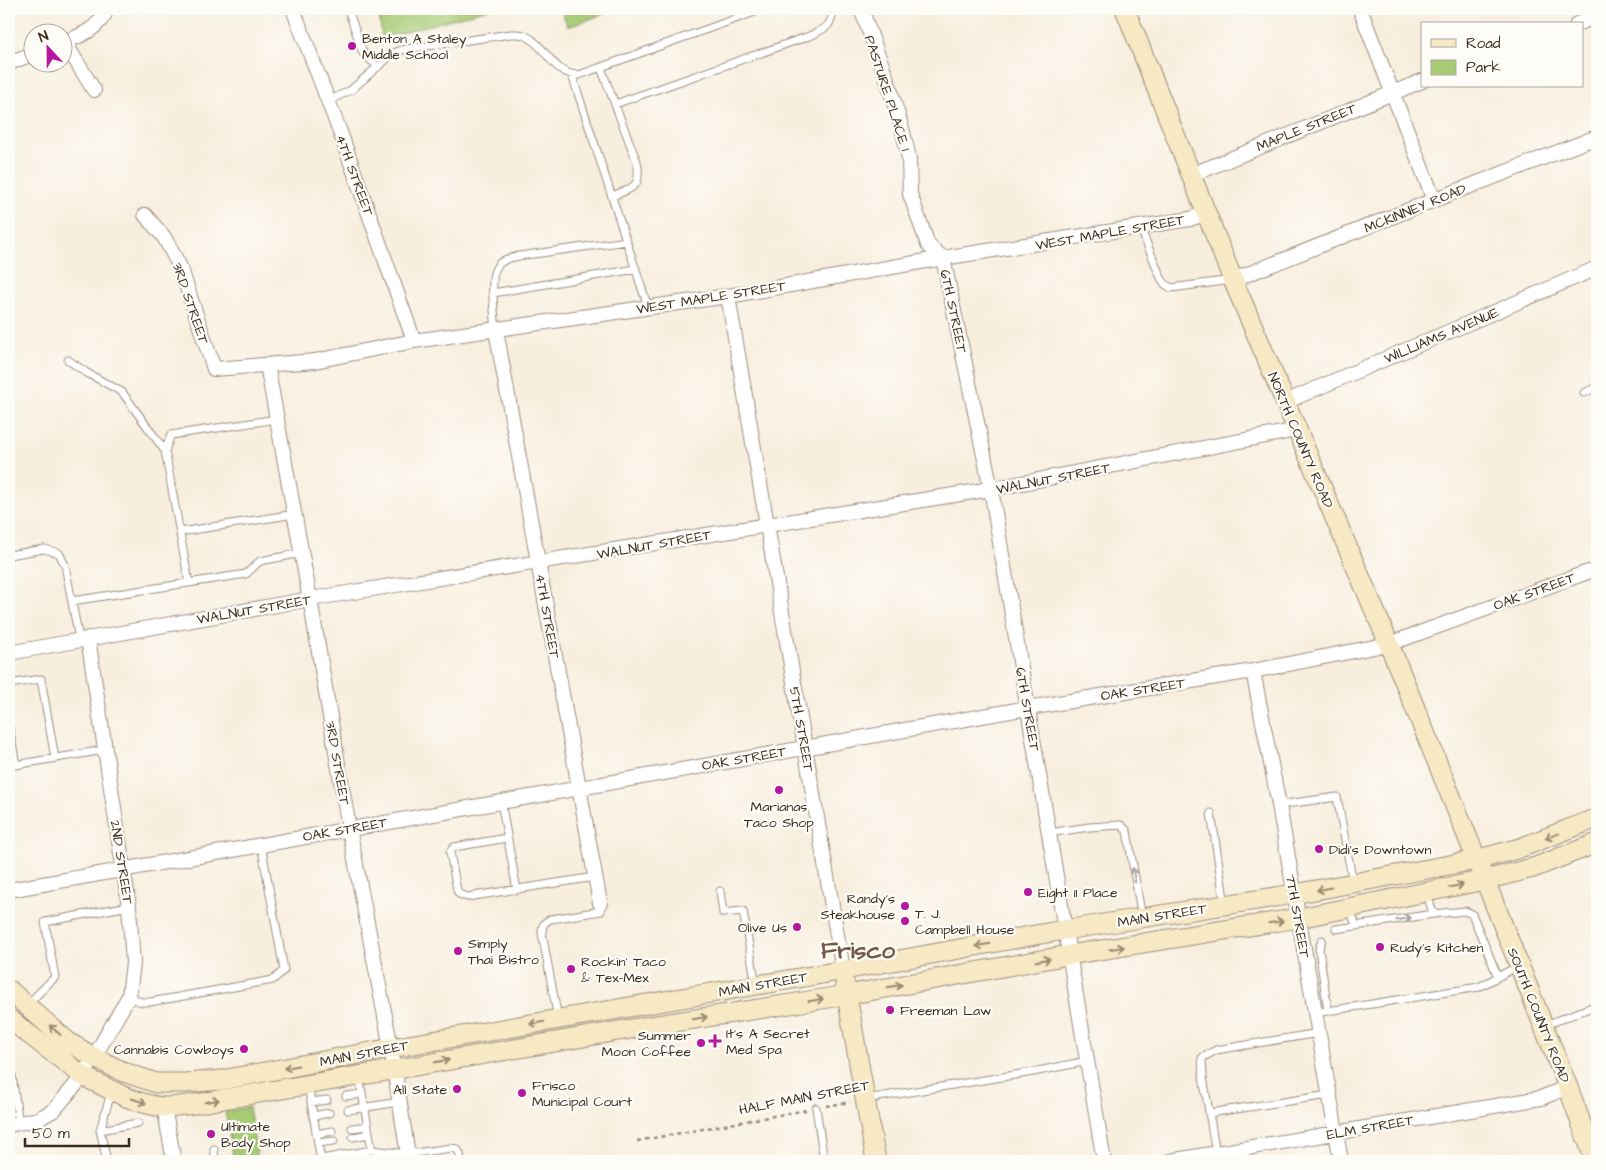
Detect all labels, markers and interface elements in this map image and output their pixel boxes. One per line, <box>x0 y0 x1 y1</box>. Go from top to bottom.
north arrow <box>22 22 72 72</box>
legend <box>1421 22 1584 88</box>
text: N <box>36 26 52 48</box>
place label: Benton A Staley Middle School <box>362 29 467 65</box>
street label: PASTURE PLACE 1 <box>859 33 915 154</box>
text: Road <box>1466 33 1501 54</box>
marker: Benton A Staley Middle School <box>346 40 358 52</box>
text: Park <box>1466 57 1501 78</box>
street label: MAPLE STREET <box>1253 99 1360 157</box>
street label: 4TH STREET <box>330 132 378 219</box>
street label: MCKINNEY ROAD <box>1361 179 1469 239</box>
street label: WEST MAPLE STREET <box>1034 210 1186 256</box>
street label: 3RD STREET <box>167 260 213 347</box>
street label: 6TH STREET <box>934 268 972 355</box>
street label: WEST MAPLE STREET <box>635 276 787 320</box>
street label: WILLIAMS AVENUE <box>1381 302 1503 369</box>
street label: NORTH COUNTY ROAD <box>1262 369 1338 512</box>
street label: WALNUT STREET <box>994 458 1112 500</box>
street label: WALNUT STREET <box>595 525 713 565</box>
street label: OAK STREET <box>1491 568 1578 616</box>
street label: 4TH STREET <box>530 572 564 660</box>
street label: WALNUT STREET <box>195 590 313 630</box>
street label: 6TH STREET <box>1010 666 1044 753</box>
street label: OAK STREET <box>1099 673 1187 707</box>
street label: 5TH STREET <box>784 685 818 773</box>
street label: 3RD STREET <box>320 720 354 807</box>
street label: OAK STREET <box>700 742 788 776</box>
marker: Marianas Taco Shop <box>773 784 785 796</box>
place label: Marianas Taco Shop <box>744 797 814 833</box>
street label: OAK STREET <box>301 813 389 847</box>
street label: 2ND STREET <box>105 819 138 906</box>
one-way arrow <box>1545 832 1560 841</box>
place label: Didi's Downtown <box>1329 840 1432 860</box>
marker: Didi's Downtown <box>1313 843 1325 855</box>
one-way arrow <box>1129 867 1139 883</box>
street label: 7TH STREET <box>1280 873 1314 960</box>
one-way arrow <box>1447 881 1463 891</box>
place label: Eight 11 Place <box>1038 883 1118 903</box>
one-way arrow <box>1316 884 1332 894</box>
marker: Eight 11 Place <box>1022 886 1034 898</box>
place label: Randy's Steakhouse <box>821 889 895 925</box>
street label: MAIN STREET <box>1116 899 1208 933</box>
marker: Randy's Steakhouse <box>899 900 911 912</box>
place label: T. J. Campbell House <box>915 904 1015 940</box>
one-way arrow <box>1396 913 1412 923</box>
marker: T. J. Campbell House <box>899 915 911 927</box>
one-way arrow <box>1268 916 1284 926</box>
place label: Olive Us <box>738 918 787 938</box>
marker: Olive Us <box>791 921 803 933</box>
place label: Simply Thai Bistro <box>468 934 539 970</box>
district label: Frisco <box>821 934 896 968</box>
place label: Rudy's Kitchen <box>1390 938 1483 958</box>
one-way arrow <box>975 940 991 950</box>
marker: Rudy's Kitchen <box>1374 941 1386 953</box>
one-way arrow <box>1109 942 1125 952</box>
marker: Simply Thai Bistro <box>452 945 464 957</box>
street label: SOUTH COUNTY ROAD <box>1502 945 1574 1086</box>
place label: Rockin' Taco & Tex-Mex <box>581 952 666 988</box>
one-way arrow <box>1035 954 1051 964</box>
marker: Rockin' Taco & Tex-Mex <box>565 963 577 975</box>
street label: MAIN STREET <box>717 967 810 1003</box>
one-way arrow <box>887 981 903 991</box>
one-way arrow <box>808 994 824 1004</box>
place label: Freeman Law <box>900 1001 991 1021</box>
marker: Freeman Law <box>884 1004 896 1016</box>
one-way arrow <box>692 1013 708 1023</box>
one-way arrow <box>529 1018 545 1028</box>
one-way arrow <box>49 1024 62 1036</box>
place label: It's A Secret Med Spa <box>726 1024 810 1060</box>
place label: Summer Moon Coffee <box>602 1026 691 1062</box>
marker: It's A Secret Med Spa <box>708 1034 722 1048</box>
street label: MAIN STREET <box>318 1036 411 1072</box>
marker: Summer Moon Coffee <box>695 1037 707 1049</box>
place label: Cannabis Cowboys <box>114 1040 234 1060</box>
marker: Cannabis Cowboys <box>238 1043 250 1055</box>
one-way arrow <box>434 1056 450 1066</box>
one-way arrow <box>284 1063 300 1073</box>
street label: HALF MAIN STREET <box>737 1075 871 1120</box>
place label: Frisco Municipal Court <box>532 1076 632 1112</box>
place label: All State <box>393 1080 447 1100</box>
marker: All State <box>451 1083 463 1095</box>
marker: Frisco Municipal Court <box>516 1087 528 1099</box>
one-way arrow <box>204 1096 220 1106</box>
one-way arrow <box>131 1097 146 1106</box>
street label: ELM STREET <box>1325 1110 1416 1145</box>
scale bar <box>25 1115 129 1147</box>
place label: Ultimate Body Shop <box>221 1117 291 1153</box>
text: 50 m <box>32 1123 70 1144</box>
marker: Ultimate Body Shop <box>205 1128 217 1140</box>

